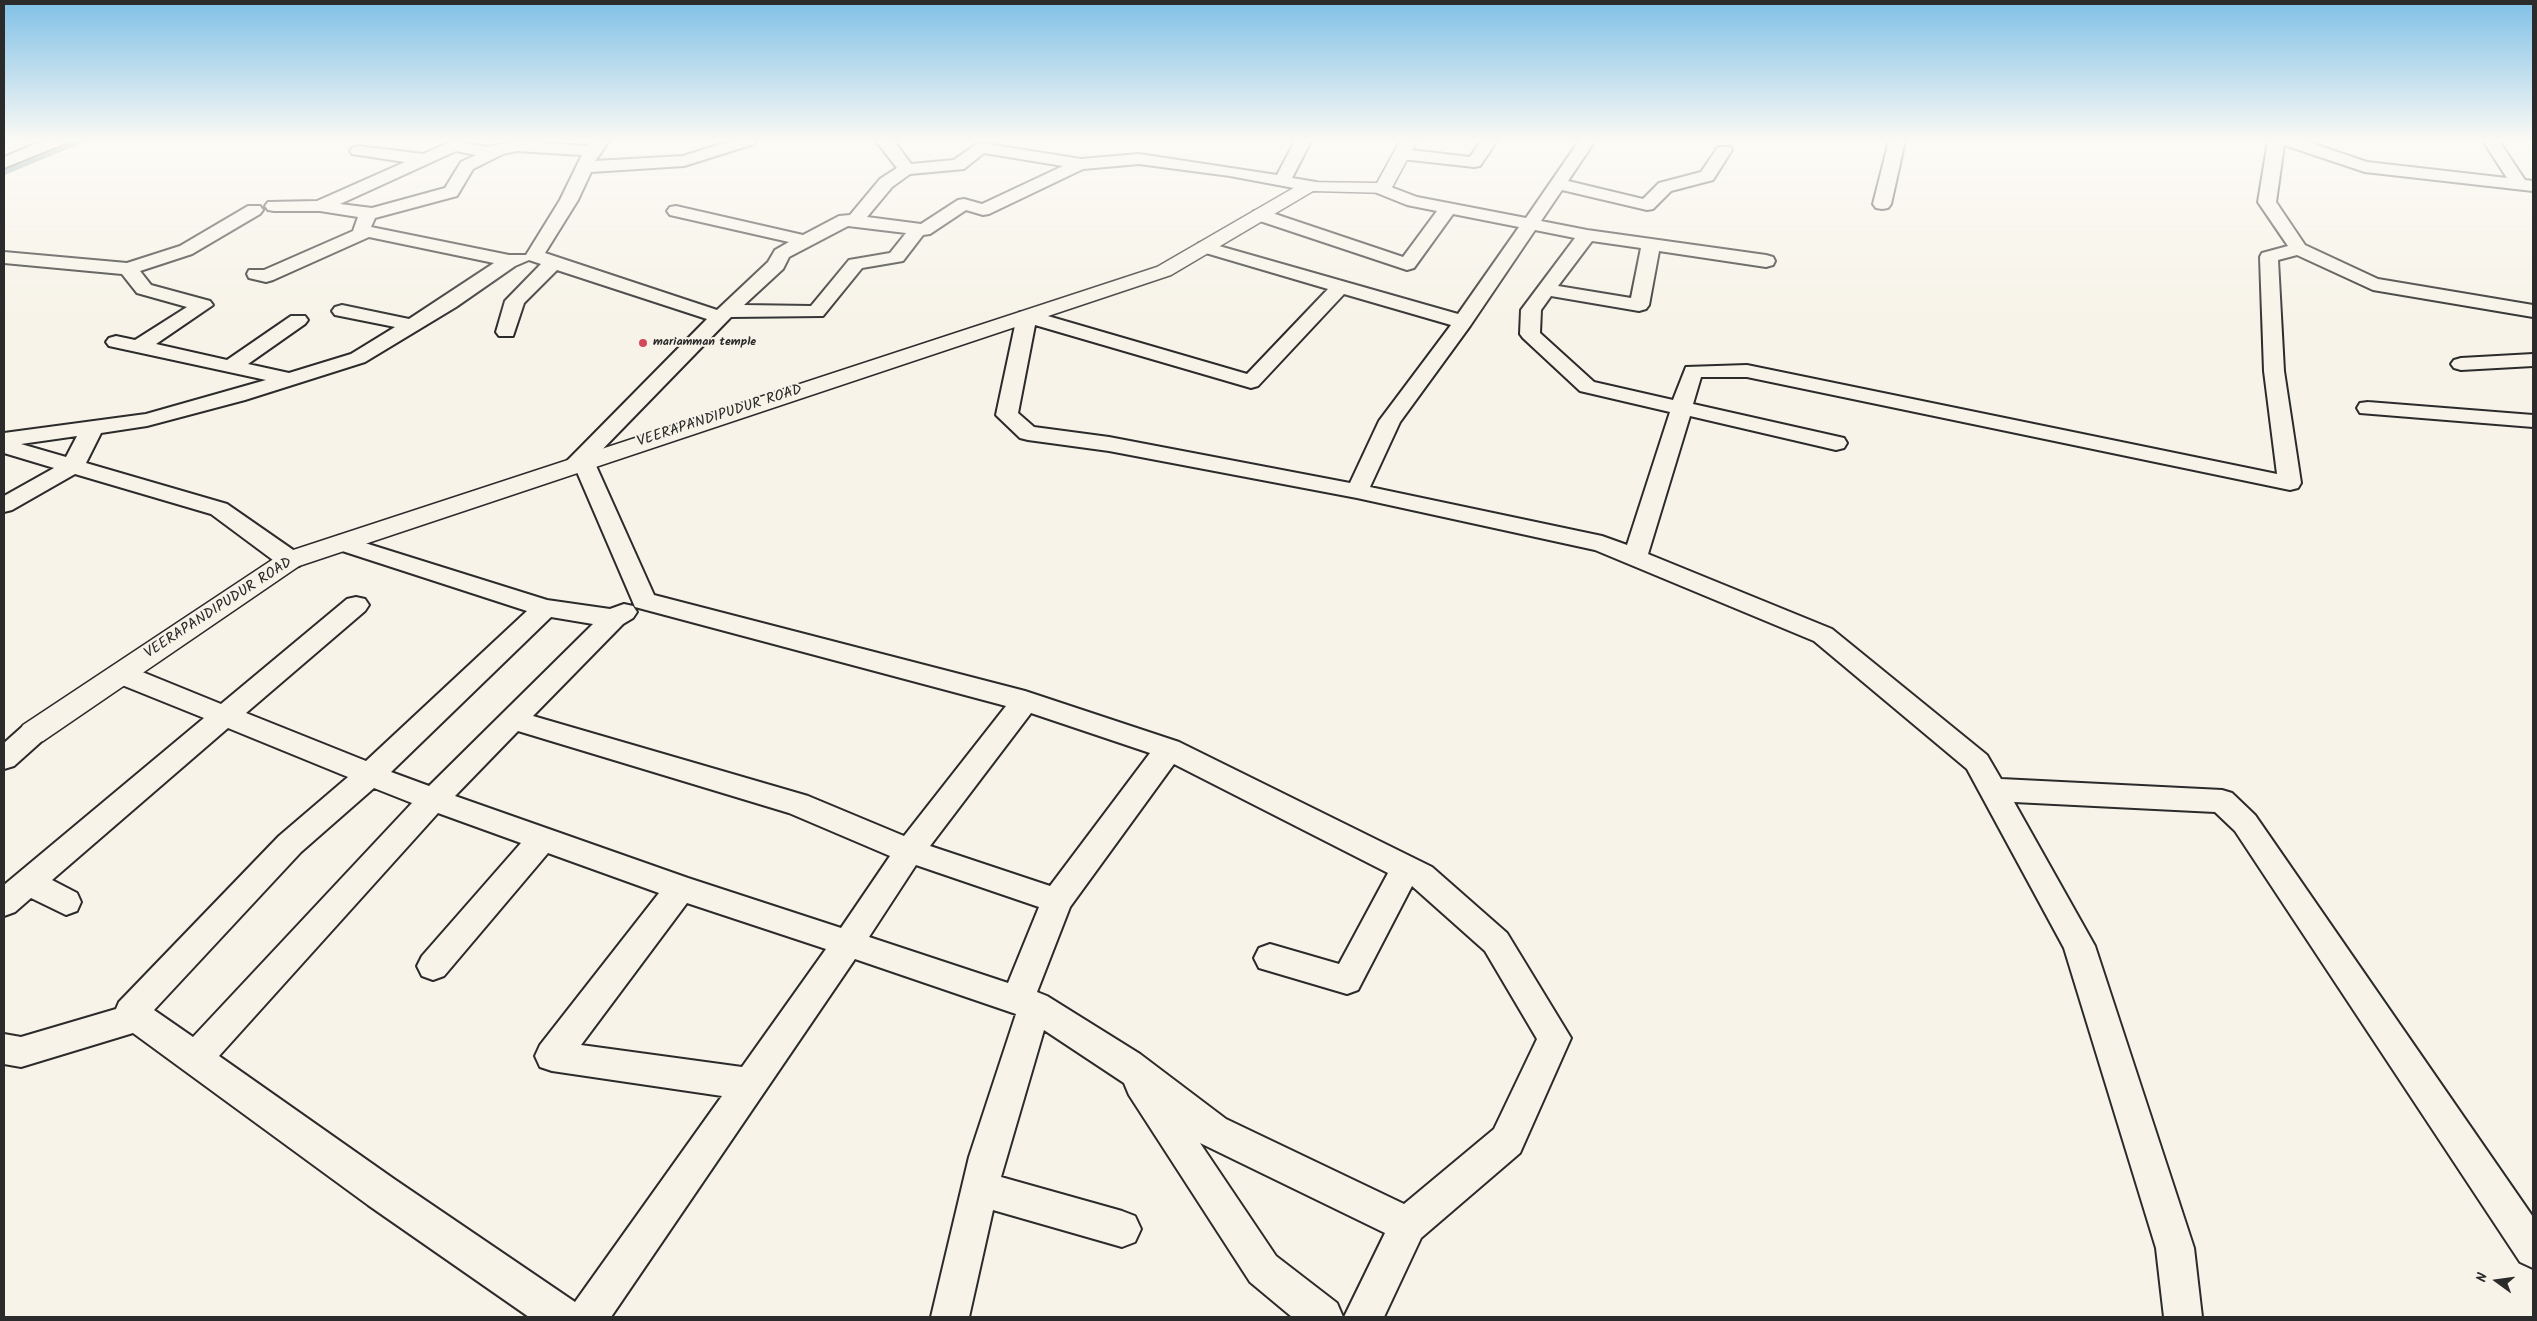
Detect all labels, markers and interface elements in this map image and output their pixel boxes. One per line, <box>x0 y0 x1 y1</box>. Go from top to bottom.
place label: mariamman temple <box>653 336 756 350</box>
marker: mariamman temple <box>637 337 649 349</box>
street label: VEERAPANDIPUDUR ROAD <box>635 382 805 452</box>
street label: VEERAPANDIPUDUR ROAD <box>142 554 296 664</box>
north arrow <box>2472 1256 2522 1306</box>
text: N <box>2471 1270 2494 1284</box>

